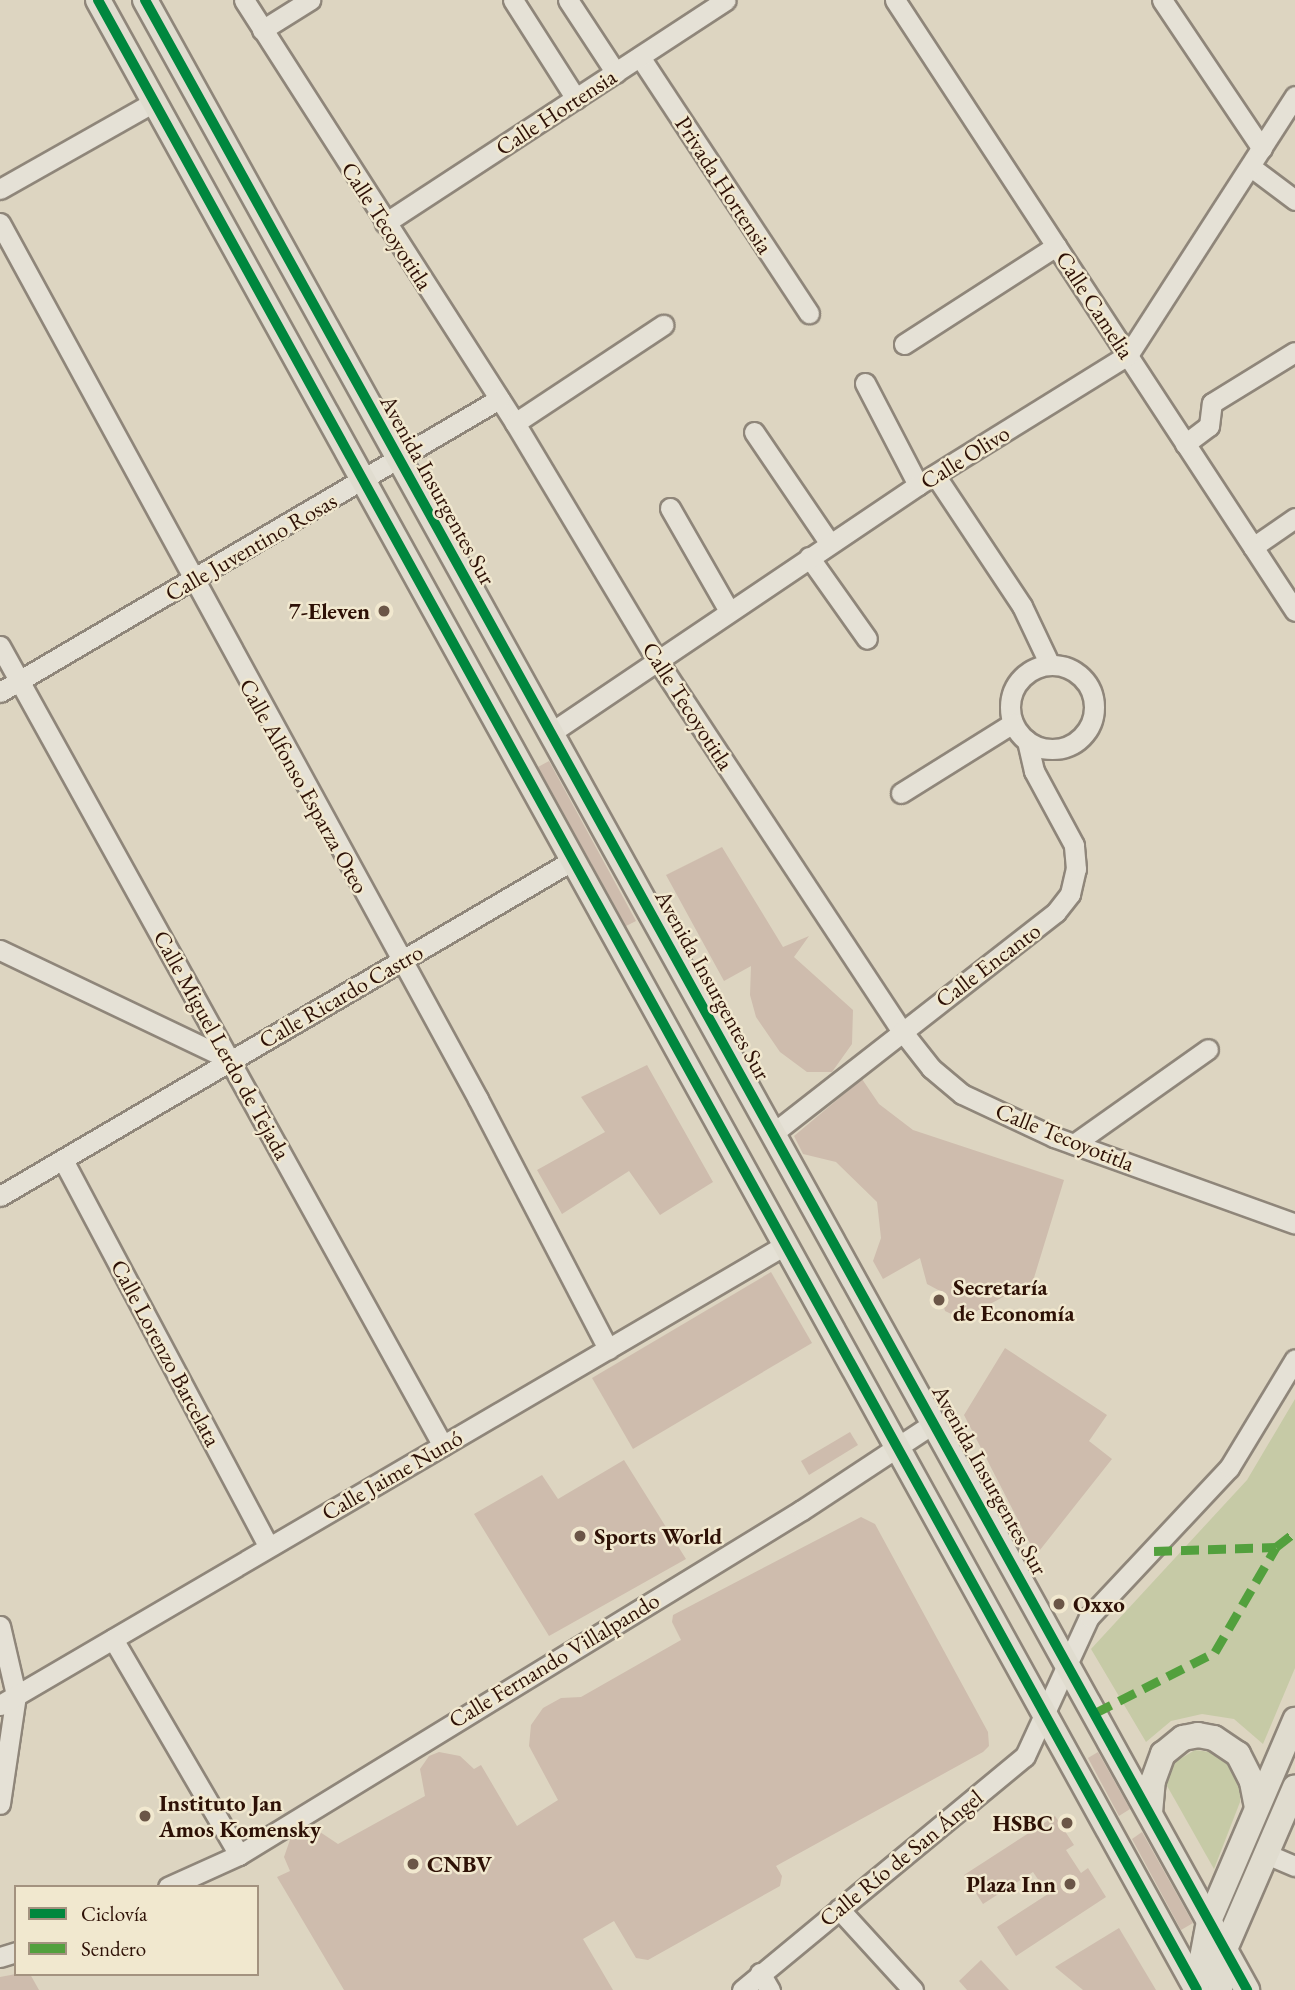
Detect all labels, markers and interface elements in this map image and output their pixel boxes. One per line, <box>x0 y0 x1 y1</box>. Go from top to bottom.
street label: Calle Hortensia <box>490 63 622 161</box>
street label: Privada Hortensia <box>669 111 779 259</box>
street label: Calle Tecoyotitla <box>335 157 439 295</box>
street label: Calle Camelia <box>1050 246 1140 364</box>
street label: Avenida Insurgentes Sur <box>374 390 502 590</box>
street label: Calle Olivo <box>915 419 1015 495</box>
street label: Calle Juventino Rosas <box>160 487 342 607</box>
place label: 7-Eleven <box>289 597 370 625</box>
marker: 7-Eleven <box>376 603 392 619</box>
street label: Calle Tecoyotitla <box>636 637 740 775</box>
street label: Calle Alfonso Esparza Oteo <box>233 674 375 898</box>
street label: Avenida Insurgentes Sur <box>649 885 777 1085</box>
street label: Calle Encanto <box>930 917 1046 1013</box>
street label: Calle Miguel Lerdo de Tejada <box>147 926 297 1164</box>
street label: Calle Ricardo Castro <box>254 938 428 1054</box>
street label: Calle Tecoyotitla <box>992 1097 1138 1177</box>
street label: Calle Lorenzo Barcelata <box>105 1255 227 1451</box>
place label: Secretaría de Economía <box>953 1273 1074 1327</box>
marker: Secretaría de Economía <box>931 1292 947 1308</box>
street label: Avenida Insurgentes Sur <box>926 1380 1054 1580</box>
street label: Calle Jaime Nunó <box>317 1424 467 1526</box>
place label: Sports World <box>594 1522 722 1550</box>
marker: Sports World <box>572 1528 588 1544</box>
street label: Calle Fernando Villalpando <box>444 1586 664 1734</box>
place label: Oxxo <box>1073 1590 1125 1618</box>
marker: Oxxo <box>1051 1596 1067 1612</box>
street label: Calle Río de San Ángel <box>814 1784 988 1932</box>
place label: Instituto Jan Amos Komensky <box>159 1789 321 1843</box>
marker: Instituto Jan Amos Komensky <box>137 1808 153 1824</box>
place label: HSBC <box>993 1809 1053 1837</box>
marker: HSBC <box>1059 1815 1075 1831</box>
place label: CNBV <box>427 1850 492 1878</box>
marker: CNBV <box>405 1856 421 1872</box>
place label: Plaza Inn <box>966 1870 1056 1898</box>
marker: Plaza Inn <box>1062 1876 1078 1892</box>
legend <box>14 1885 259 1976</box>
text: Ciclovía <box>81 1900 147 1927</box>
text: Sendero <box>81 1935 146 1962</box>

